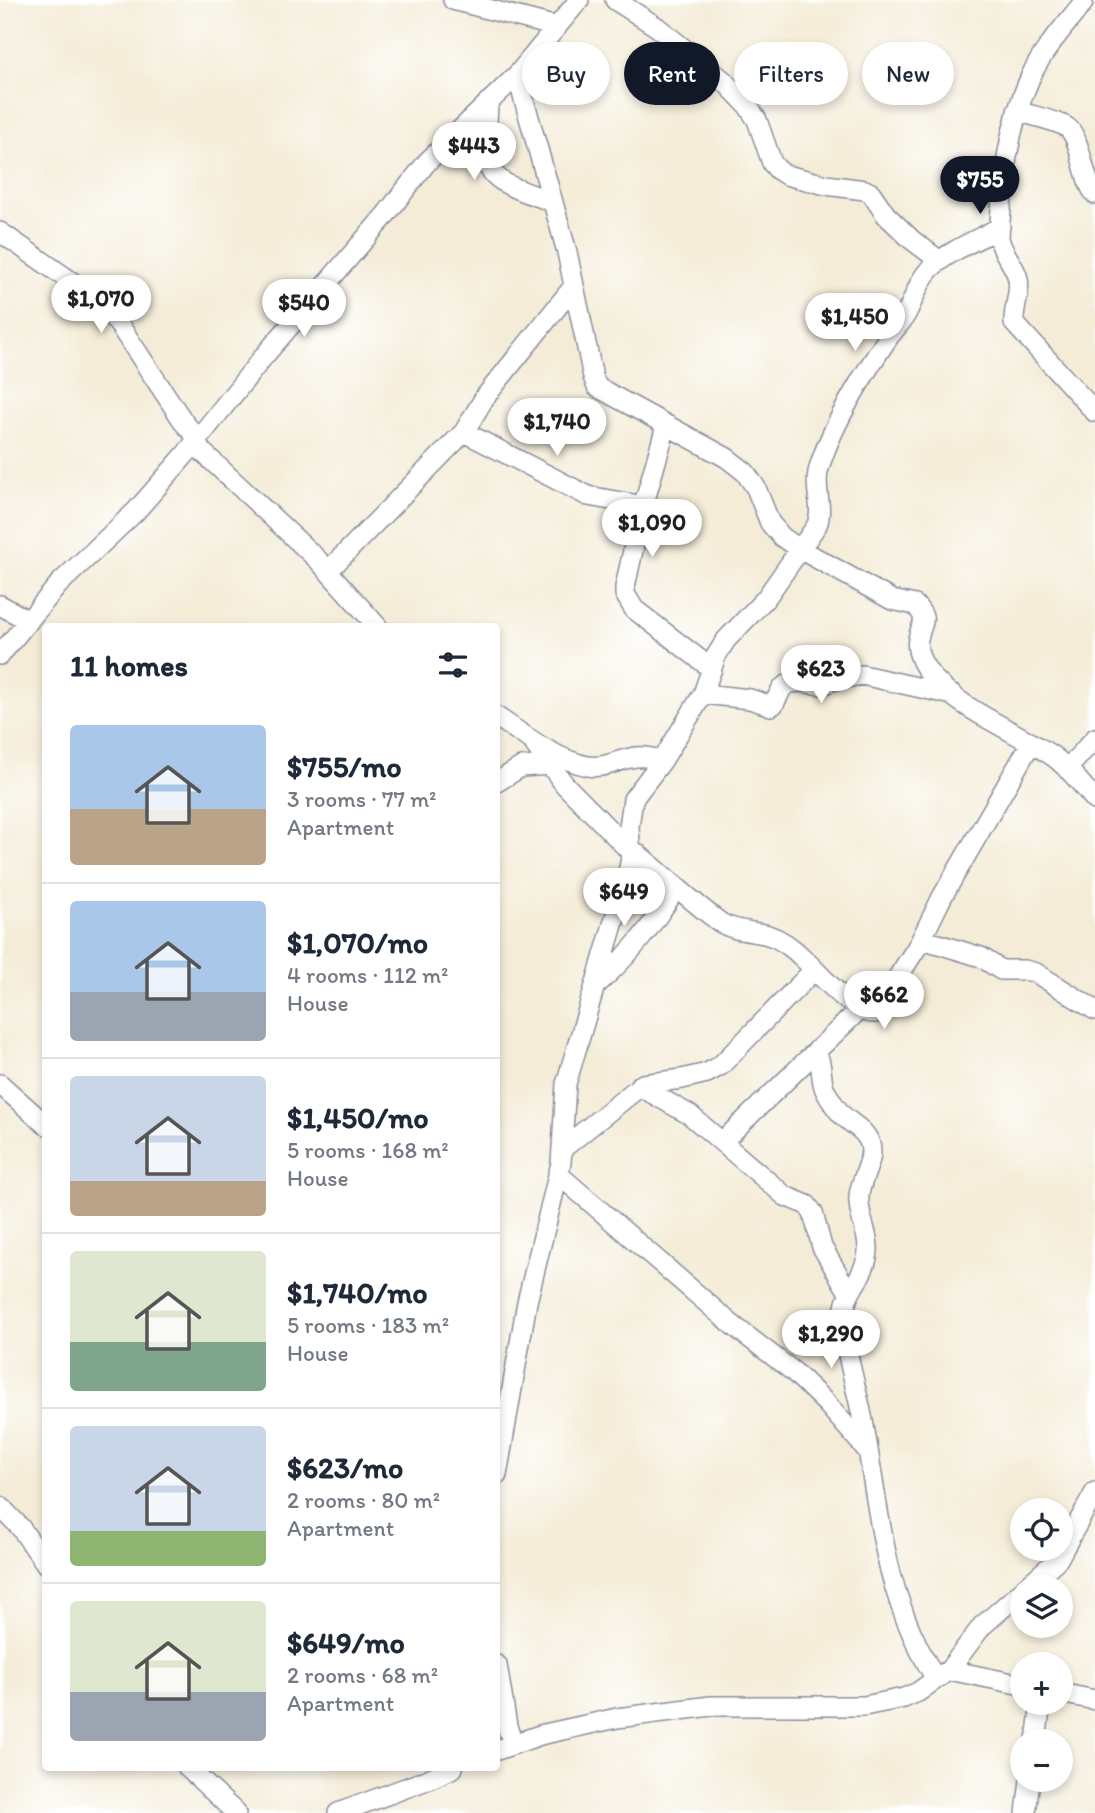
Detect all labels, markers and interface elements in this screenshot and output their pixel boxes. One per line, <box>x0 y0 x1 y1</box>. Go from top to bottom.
chip: Buy <box>522 42 610 105</box>
chip: Rent <box>624 42 720 105</box>
chip: Filters <box>734 42 848 105</box>
chip: New <box>862 42 954 105</box>
pin: $443 <box>433 122 515 182</box>
text: $443 <box>448 131 500 159</box>
pin: $755 <box>939 156 1021 216</box>
text: $755 <box>956 165 1004 193</box>
pin: $1,070 <box>44 276 158 335</box>
pin: $540 <box>263 280 345 339</box>
text: $1,070 <box>67 284 135 312</box>
text: $540 <box>278 288 330 316</box>
pin: $1,450 <box>798 294 912 353</box>
text: $1,450 <box>821 302 889 330</box>
pin: $1,740 <box>500 398 614 458</box>
text: $1,740 <box>523 407 591 435</box>
pin: $1,090 <box>595 500 709 559</box>
text: $1,090 <box>618 508 686 536</box>
icon: filters <box>434 646 472 684</box>
pin: $623 <box>780 646 862 705</box>
text: 11 homes <box>70 647 188 684</box>
text: $623 <box>797 654 845 682</box>
text: $755/mo <box>287 748 402 785</box>
icon: home <box>126 753 210 837</box>
text: 3 rooms · 77 m² <box>287 785 437 813</box>
text: Apartment <box>287 813 394 841</box>
pin: $649 <box>583 869 665 928</box>
text: $649 <box>599 877 649 905</box>
text: $1,070/mo <box>287 924 428 961</box>
icon: home <box>126 929 210 1013</box>
text: 4 rooms · 112 m² <box>287 961 448 989</box>
pin: $662 <box>843 972 925 1031</box>
text: $662 <box>860 980 908 1008</box>
text: House <box>287 989 349 1017</box>
text: $1,450/mo <box>287 1099 429 1136</box>
icon: home <box>126 1104 210 1188</box>
text: 5 rooms · 168 m² <box>287 1136 449 1164</box>
text: House <box>287 1164 349 1192</box>
text: $1,740/mo <box>287 1274 428 1311</box>
icon: home <box>126 1279 210 1363</box>
pin: $1,290 <box>774 1310 888 1370</box>
text: 5 rooms · 183 m² <box>287 1311 449 1339</box>
text: $1,290 <box>798 1319 864 1347</box>
text: House <box>287 1339 349 1367</box>
text: $623/mo <box>287 1449 403 1486</box>
icon: home <box>126 1454 210 1538</box>
text: 2 rooms · 80 m² <box>287 1486 440 1514</box>
map controls <box>1010 1498 1073 1792</box>
button: locate <box>1010 1498 1073 1561</box>
text: Apartment <box>287 1514 394 1542</box>
button: layers <box>1010 1575 1073 1638</box>
text: $649/mo <box>287 1624 405 1661</box>
icon: home <box>126 1629 210 1713</box>
button: + <box>1010 1652 1073 1715</box>
text: 2 rooms · 68 m² <box>287 1661 438 1689</box>
text: Apartment <box>287 1689 394 1717</box>
button: − <box>1010 1729 1073 1792</box>

